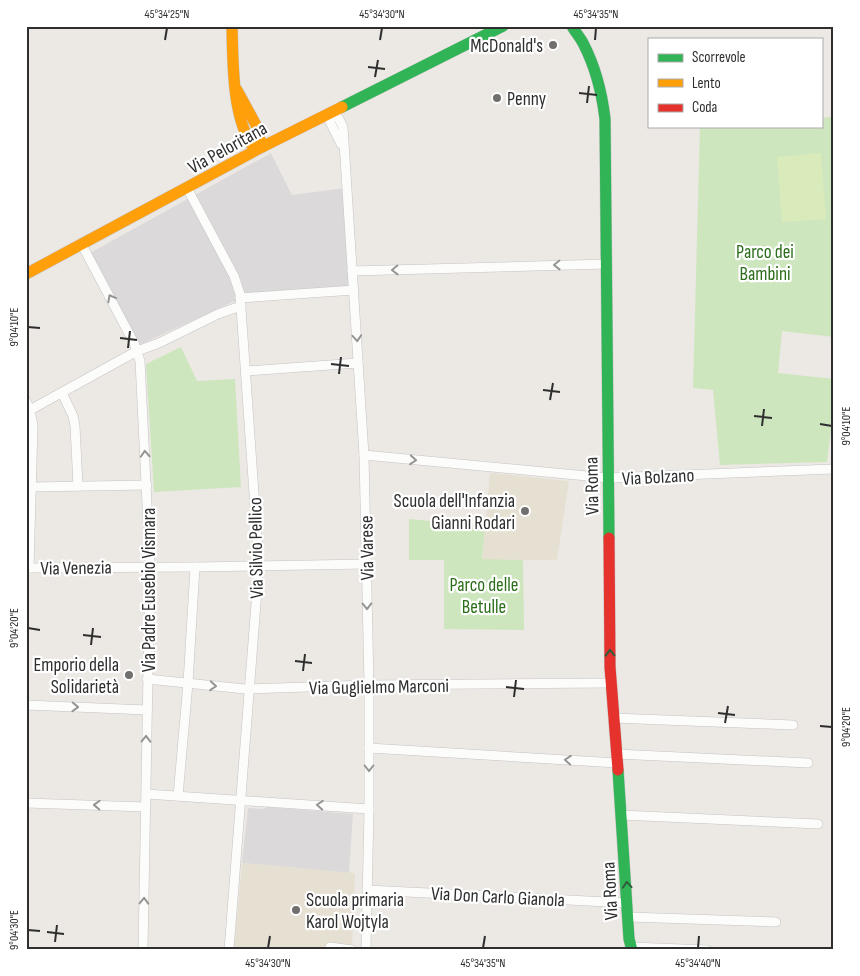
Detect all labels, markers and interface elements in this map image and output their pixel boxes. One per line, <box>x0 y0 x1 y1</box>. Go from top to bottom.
text: 45°34'25"N <box>145 7 189 22</box>
text: 45°34'30"N <box>359 7 405 22</box>
text: 45°34'35"N <box>574 7 618 22</box>
place label: McDonald's <box>470 35 543 58</box>
legend <box>648 38 822 128</box>
marker: McDonald's <box>547 39 559 51</box>
text: Scorrevole <box>692 48 746 67</box>
text: Lento <box>692 74 721 93</box>
place label: Penny <box>507 88 547 111</box>
marker: Penny <box>491 92 503 104</box>
text: Coda <box>692 98 718 117</box>
street label: Via Peloritana <box>184 117 271 179</box>
park label: Parco dei Bambini <box>736 241 794 286</box>
one-way arrow <box>553 260 561 271</box>
one-way arrow <box>391 264 399 275</box>
one-way arrow <box>107 294 117 303</box>
text: 9°04'10"E <box>7 307 22 347</box>
one-way arrow <box>351 335 362 343</box>
text: 9°04'10"E <box>839 406 854 446</box>
one-way arrow <box>140 449 151 457</box>
one-way arrow <box>409 454 417 465</box>
street label: Via Roma <box>580 457 605 515</box>
street label: Via Bolzano <box>621 464 695 491</box>
place label: Scuola dell'Infanzia Gianni Rodari <box>394 490 515 535</box>
street label: Via Silvio Pellico <box>244 497 269 599</box>
marker: Scuola dell'Infanzia Gianni Rodari <box>519 505 531 517</box>
street label: Via Padre Eusebio Vismara <box>138 508 161 672</box>
street label: Via Varese <box>355 515 380 581</box>
street label: Via Venezia <box>40 556 112 581</box>
park label: Parco delle Betulle <box>450 574 518 619</box>
one-way arrow <box>362 602 373 610</box>
text: 9°04'20"E <box>7 608 22 648</box>
one-way arrow <box>605 649 615 656</box>
place label: Emporio della Solidarietà <box>33 654 119 699</box>
marker: Emporio della Solidarietà <box>123 669 135 681</box>
street label: Via Guglielmo Marconi <box>309 675 449 700</box>
one-way arrow <box>210 680 218 691</box>
one-way arrow <box>71 702 79 713</box>
text: 9°04'20"E <box>839 707 854 747</box>
one-way arrow <box>141 734 152 742</box>
one-way arrow <box>564 755 572 766</box>
one-way arrow <box>364 764 374 772</box>
one-way arrow <box>93 800 101 811</box>
one-way arrow <box>316 800 324 811</box>
street label: Via Roma <box>597 861 624 921</box>
one-way arrow <box>621 880 632 888</box>
street label: Via Don Carlo Gianola <box>430 883 566 912</box>
place label: Scuola primaria Karol Wojtyla <box>306 889 404 934</box>
one-way arrow <box>138 897 149 905</box>
marker: Scuola primaria Karol Wojtyla <box>290 904 302 916</box>
text: 9°04'30"E <box>7 910 22 950</box>
text: 45°34'30"N <box>245 956 291 971</box>
text: 45°34'35"N <box>461 956 505 971</box>
text: 45°34'40"N <box>675 956 721 971</box>

